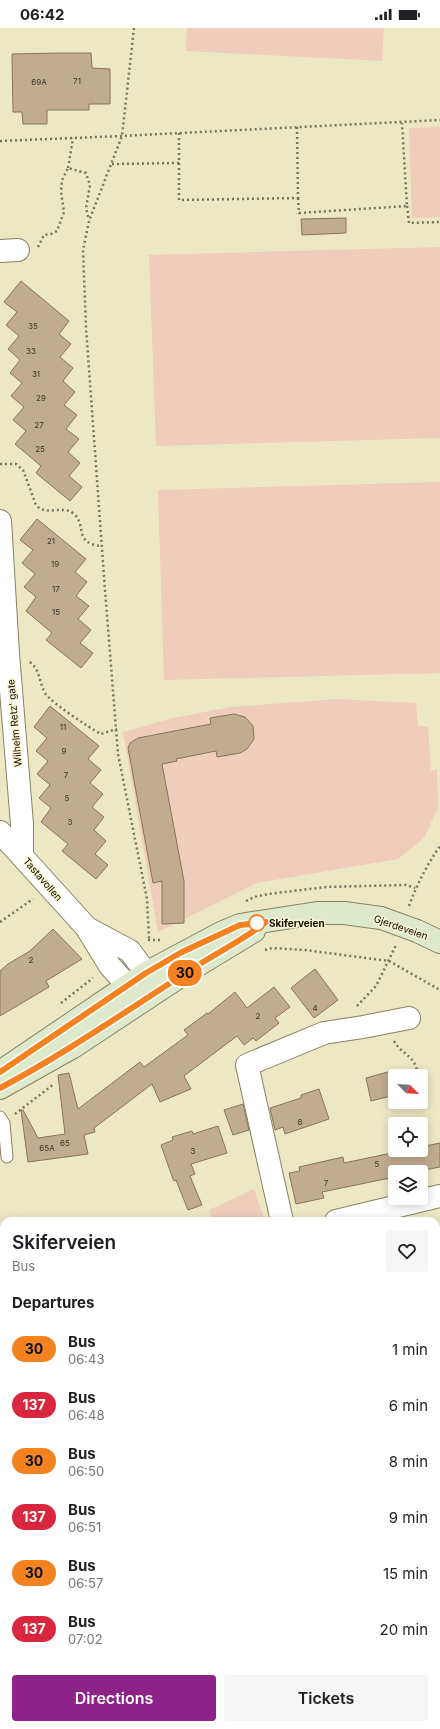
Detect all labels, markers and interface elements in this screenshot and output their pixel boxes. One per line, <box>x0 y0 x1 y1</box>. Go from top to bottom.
text: 06:42 <box>20 5 64 24</box>
house number: 71 <box>73 76 81 86</box>
house number: 69A <box>31 77 47 87</box>
house number: 35 <box>28 321 38 331</box>
house number: 33 <box>26 346 36 356</box>
house number: 31 <box>32 369 40 379</box>
house number: 29 <box>36 393 46 403</box>
house number: 27 <box>34 420 44 430</box>
house number: 25 <box>35 444 45 454</box>
house number: 21 <box>47 536 55 546</box>
house number: 19 <box>51 559 59 569</box>
house number: 17 <box>52 584 60 594</box>
house number: 15 <box>52 607 60 617</box>
street label: Wilhelm Retz' gate <box>4 679 24 767</box>
house number: 11 <box>60 722 66 732</box>
house number: 9 <box>62 746 67 756</box>
house number: 7 <box>64 770 69 780</box>
house number: 5 <box>65 793 70 803</box>
house number: 3 <box>68 817 73 827</box>
street label: Tastavollen <box>21 855 65 903</box>
street label: Gjerdeveien <box>372 912 430 942</box>
marker: Skiferveien <box>248 914 266 932</box>
place label: Skiferveien <box>269 917 325 929</box>
house number: 2 <box>29 955 34 965</box>
line badge: 30 <box>167 960 203 986</box>
text: 30 <box>176 964 194 981</box>
house number: 4 <box>312 1003 318 1013</box>
house number: 2 <box>256 1011 261 1021</box>
north arrow <box>388 1069 428 1109</box>
map controls <box>388 1069 428 1205</box>
house number: 8 <box>298 1117 303 1127</box>
button: locate <box>388 1117 428 1157</box>
house number: 65 <box>60 1138 70 1148</box>
house number: 65A <box>39 1143 55 1153</box>
house number: 3 <box>191 1146 196 1156</box>
house number: 5 <box>375 1159 380 1169</box>
button: layers <box>388 1165 428 1205</box>
house number: 7 <box>324 1178 329 1188</box>
button: heart <box>386 1230 428 1272</box>
text: Skiferveien <box>12 1231 116 1254</box>
text: Bus <box>12 1258 35 1274</box>
text: Departures <box>12 1293 94 1312</box>
text: Bus <box>68 1332 96 1351</box>
text: 30 <box>25 1340 43 1357</box>
text: 1 min <box>392 1340 428 1359</box>
text: 06:43 <box>68 1351 104 1367</box>
text: Bus <box>68 1388 96 1407</box>
text: 137 <box>22 1396 46 1413</box>
text: 6 min <box>389 1396 428 1415</box>
text: 06:48 <box>68 1407 104 1423</box>
text: Bus <box>68 1444 96 1463</box>
text: 30 <box>25 1452 43 1469</box>
text: 8 min <box>389 1452 428 1471</box>
text: 06:50 <box>68 1463 104 1479</box>
text: Bus <box>68 1500 96 1519</box>
text: 137 <box>22 1508 46 1525</box>
text: 9 min <box>389 1508 428 1527</box>
text: 06:51 <box>68 1519 101 1535</box>
text: Bus <box>68 1556 96 1575</box>
text: 30 <box>25 1564 43 1581</box>
text: 15 min <box>383 1564 428 1583</box>
text: 06:57 <box>68 1575 103 1591</box>
text: Bus <box>68 1612 96 1631</box>
text: 137 <box>22 1620 46 1637</box>
text: 20 min <box>380 1620 428 1639</box>
text: 07:02 <box>68 1631 103 1647</box>
button: Directions <box>12 1675 216 1721</box>
button: Tickets <box>224 1675 428 1721</box>

